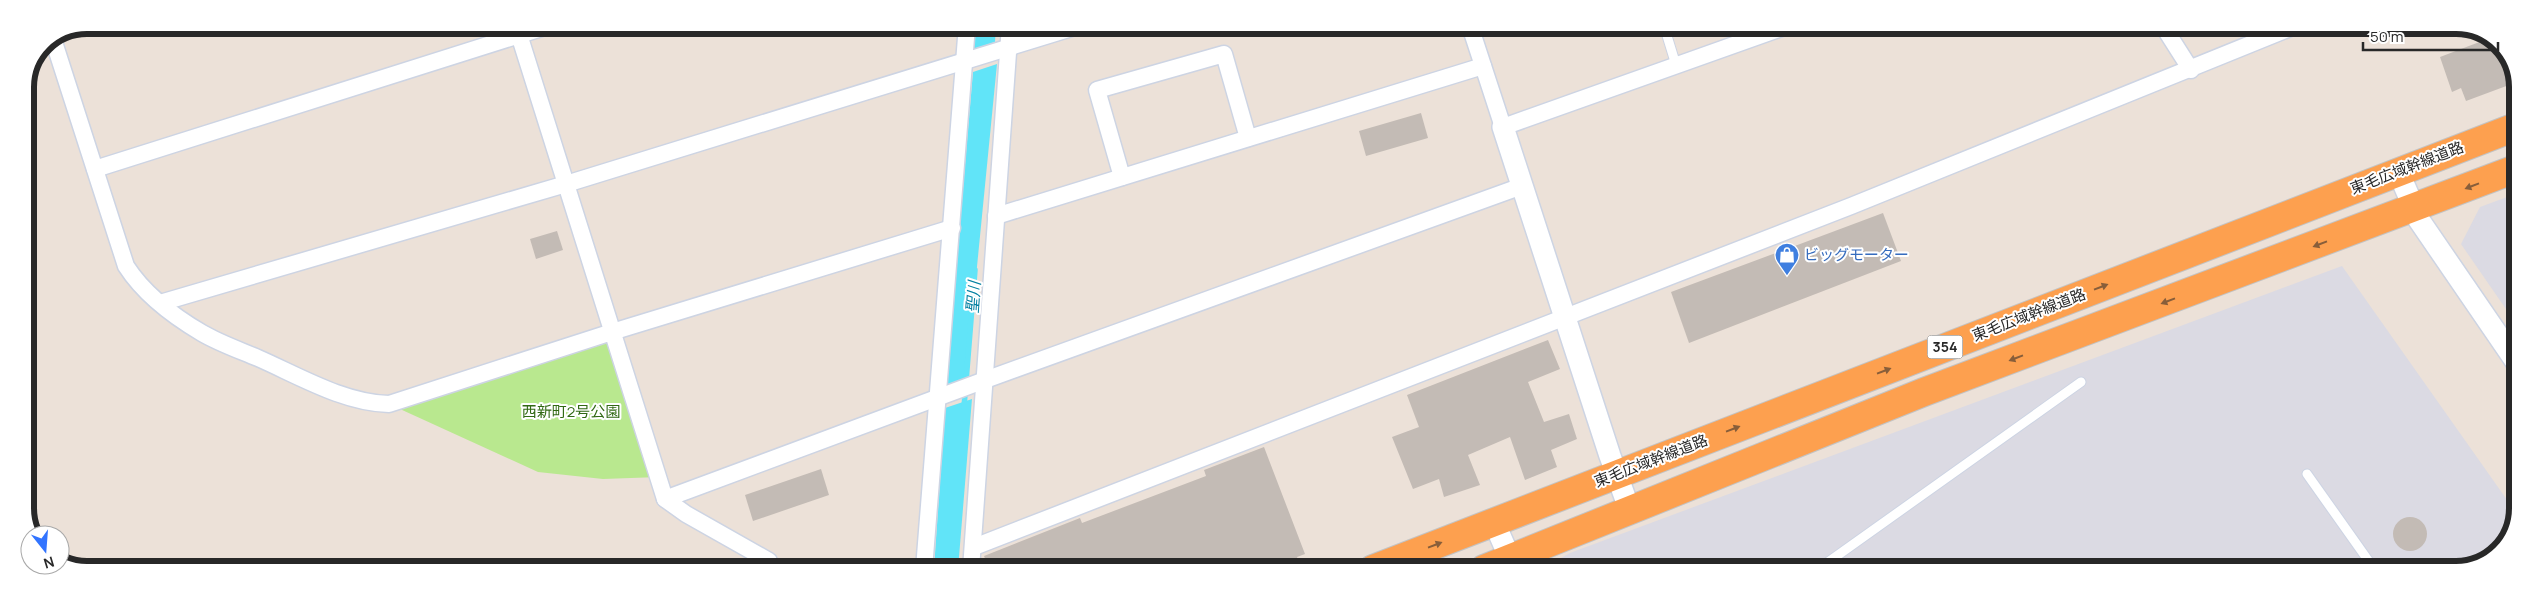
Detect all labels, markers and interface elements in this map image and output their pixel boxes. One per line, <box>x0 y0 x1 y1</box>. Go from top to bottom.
scale bar <box>2363 20 2498 52</box>
text: 50 m <box>2370 26 2404 47</box>
street label: 東毛広域幹線道路 <box>2347 136 2467 199</box>
one-way arrow <box>2464 182 2479 190</box>
one-way arrow <box>2312 240 2327 248</box>
shop icon: ビッグモーター <box>1774 242 1800 276</box>
place label: ビッグモーター <box>1804 244 1909 265</box>
water label: 聖川 <box>961 278 985 314</box>
one-way arrow <box>2094 282 2108 290</box>
street label: 東毛広域幹線道路 <box>1969 283 2089 346</box>
one-way arrow <box>2160 297 2175 305</box>
road number: 354 <box>1928 336 1962 358</box>
one-way arrow <box>2008 354 2023 362</box>
one-way arrow <box>1877 367 1892 374</box>
park label: 西新町2号公園 <box>522 401 620 422</box>
one-way arrow <box>1726 425 1741 433</box>
street label: 東毛広域幹線道路 <box>1591 429 1711 492</box>
north arrow <box>20 525 70 575</box>
one-way arrow <box>1427 541 1442 549</box>
text: N <box>41 552 57 573</box>

